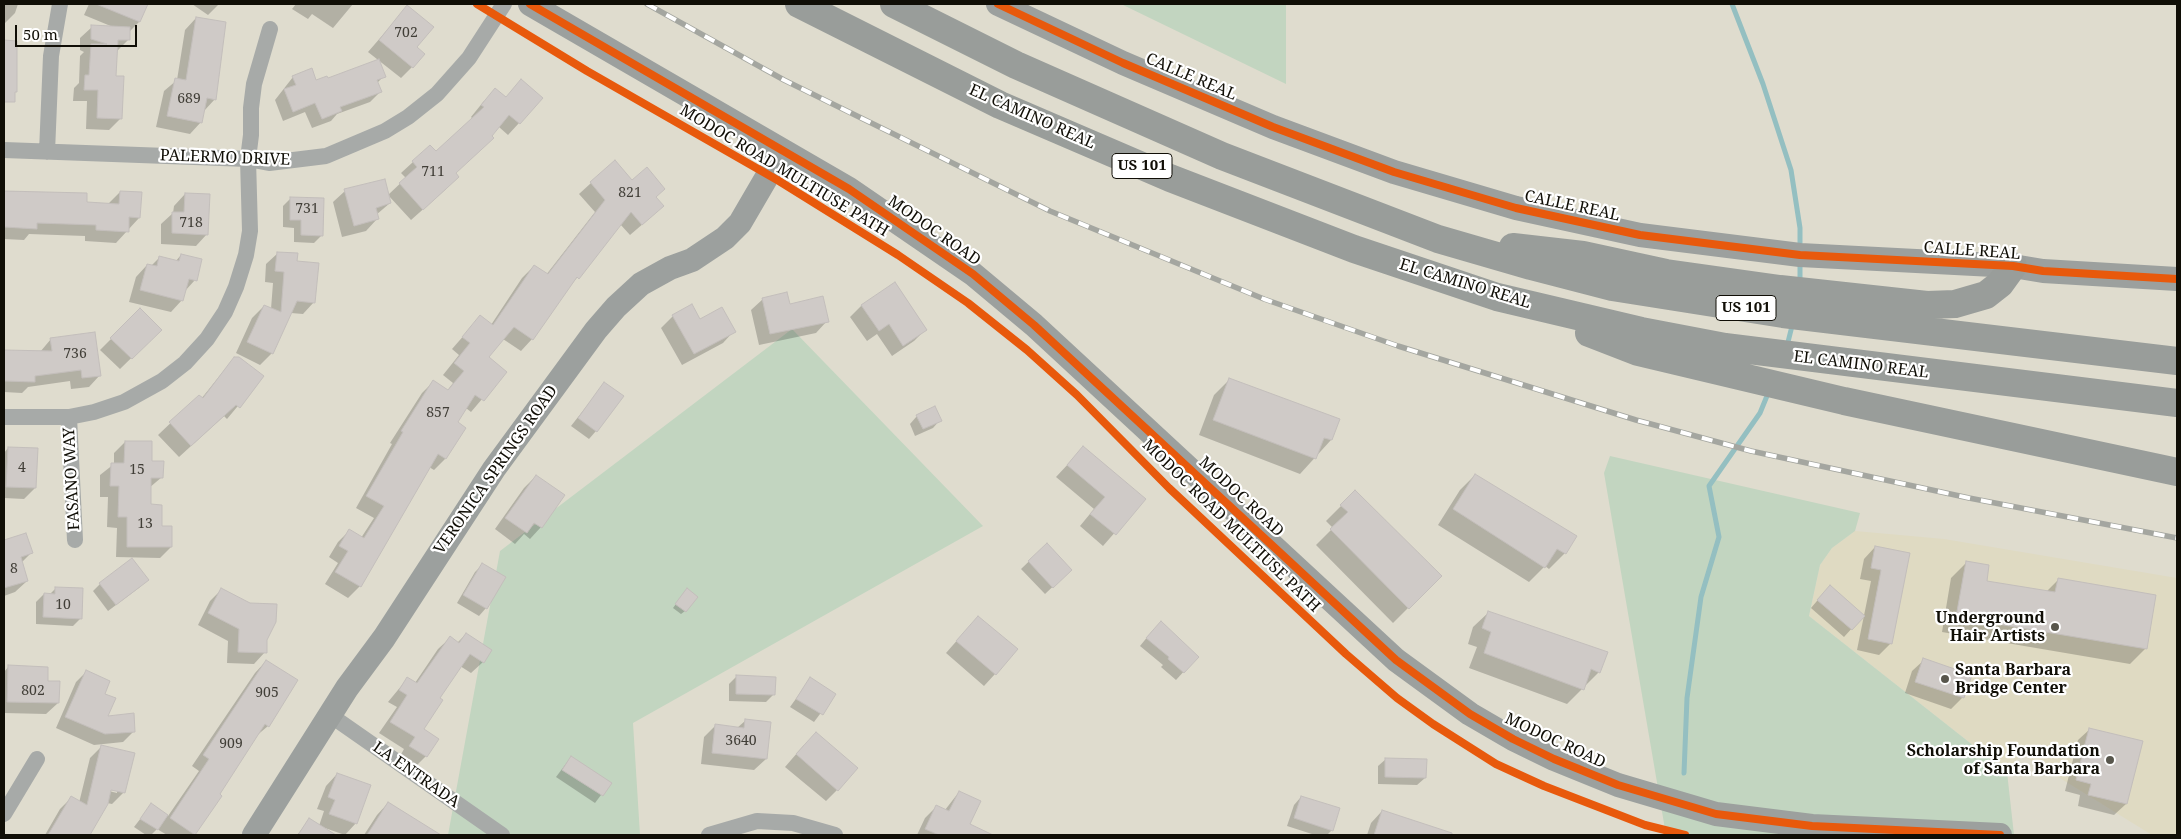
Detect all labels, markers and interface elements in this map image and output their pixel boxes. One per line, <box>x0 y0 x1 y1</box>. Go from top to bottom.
scale bar <box>18 15 140 47</box>
text: 50 m <box>23 24 58 44</box>
house number: 702 <box>394 25 418 41</box>
street label: CALLE REAL <box>1143 49 1239 105</box>
street label: EL CAMINO REAL <box>966 81 1098 153</box>
house number: 689 <box>177 91 201 107</box>
street label: MODOC ROAD MULTIUSE PATH <box>676 101 892 241</box>
street label: PALERMO DRIVE <box>160 146 290 170</box>
road number: US 101 <box>1112 154 1172 178</box>
house number: 711 <box>421 164 445 180</box>
house number: 821 <box>618 185 642 201</box>
street label: CALLE REAL <box>1523 187 1621 225</box>
street label: MODOC ROAD <box>884 192 984 270</box>
house number: 731 <box>295 201 319 217</box>
house number: 718 <box>179 215 203 231</box>
street label: CALLE REAL <box>1923 238 2021 264</box>
street label: EL CAMINO REAL <box>1397 255 1533 313</box>
road number: US 101 <box>1716 296 1776 320</box>
house number: 736 <box>63 346 87 362</box>
street label: EL CAMINO REAL <box>1792 347 1930 383</box>
street label: VERONICA SPRINGS ROAD <box>430 382 562 558</box>
house number: 857 <box>426 405 450 421</box>
street label: FASANO WAY <box>60 427 84 531</box>
street label: MODOC ROAD MULTIUSE PATH <box>1138 436 1324 616</box>
street label: MODOC ROAD <box>1195 453 1287 541</box>
house number: 4 <box>18 460 26 476</box>
house number: 15 <box>129 462 145 478</box>
house number: 13 <box>137 516 153 532</box>
house number: 8 <box>10 561 18 577</box>
house number: 10 <box>55 597 71 613</box>
place label: Underground Hair Artists <box>1936 608 2045 646</box>
marker: Underground Hair Artists <box>2049 621 2061 633</box>
place label: Santa Barbara Bridge Center <box>1955 660 2071 698</box>
marker: Santa Barbara Bridge Center <box>1939 673 1951 685</box>
house number: 802 <box>21 683 45 699</box>
house number: 905 <box>255 685 279 701</box>
street label: MODOC ROAD <box>1502 709 1608 773</box>
house number: 3640 <box>725 733 757 749</box>
house number: 909 <box>219 736 243 752</box>
street label: LA ENTRADA <box>369 738 463 812</box>
place label: Scholarship Foundation of Santa Barbara <box>1907 741 2100 779</box>
marker: Scholarship Foundation of Santa Barbara <box>2104 754 2116 766</box>

